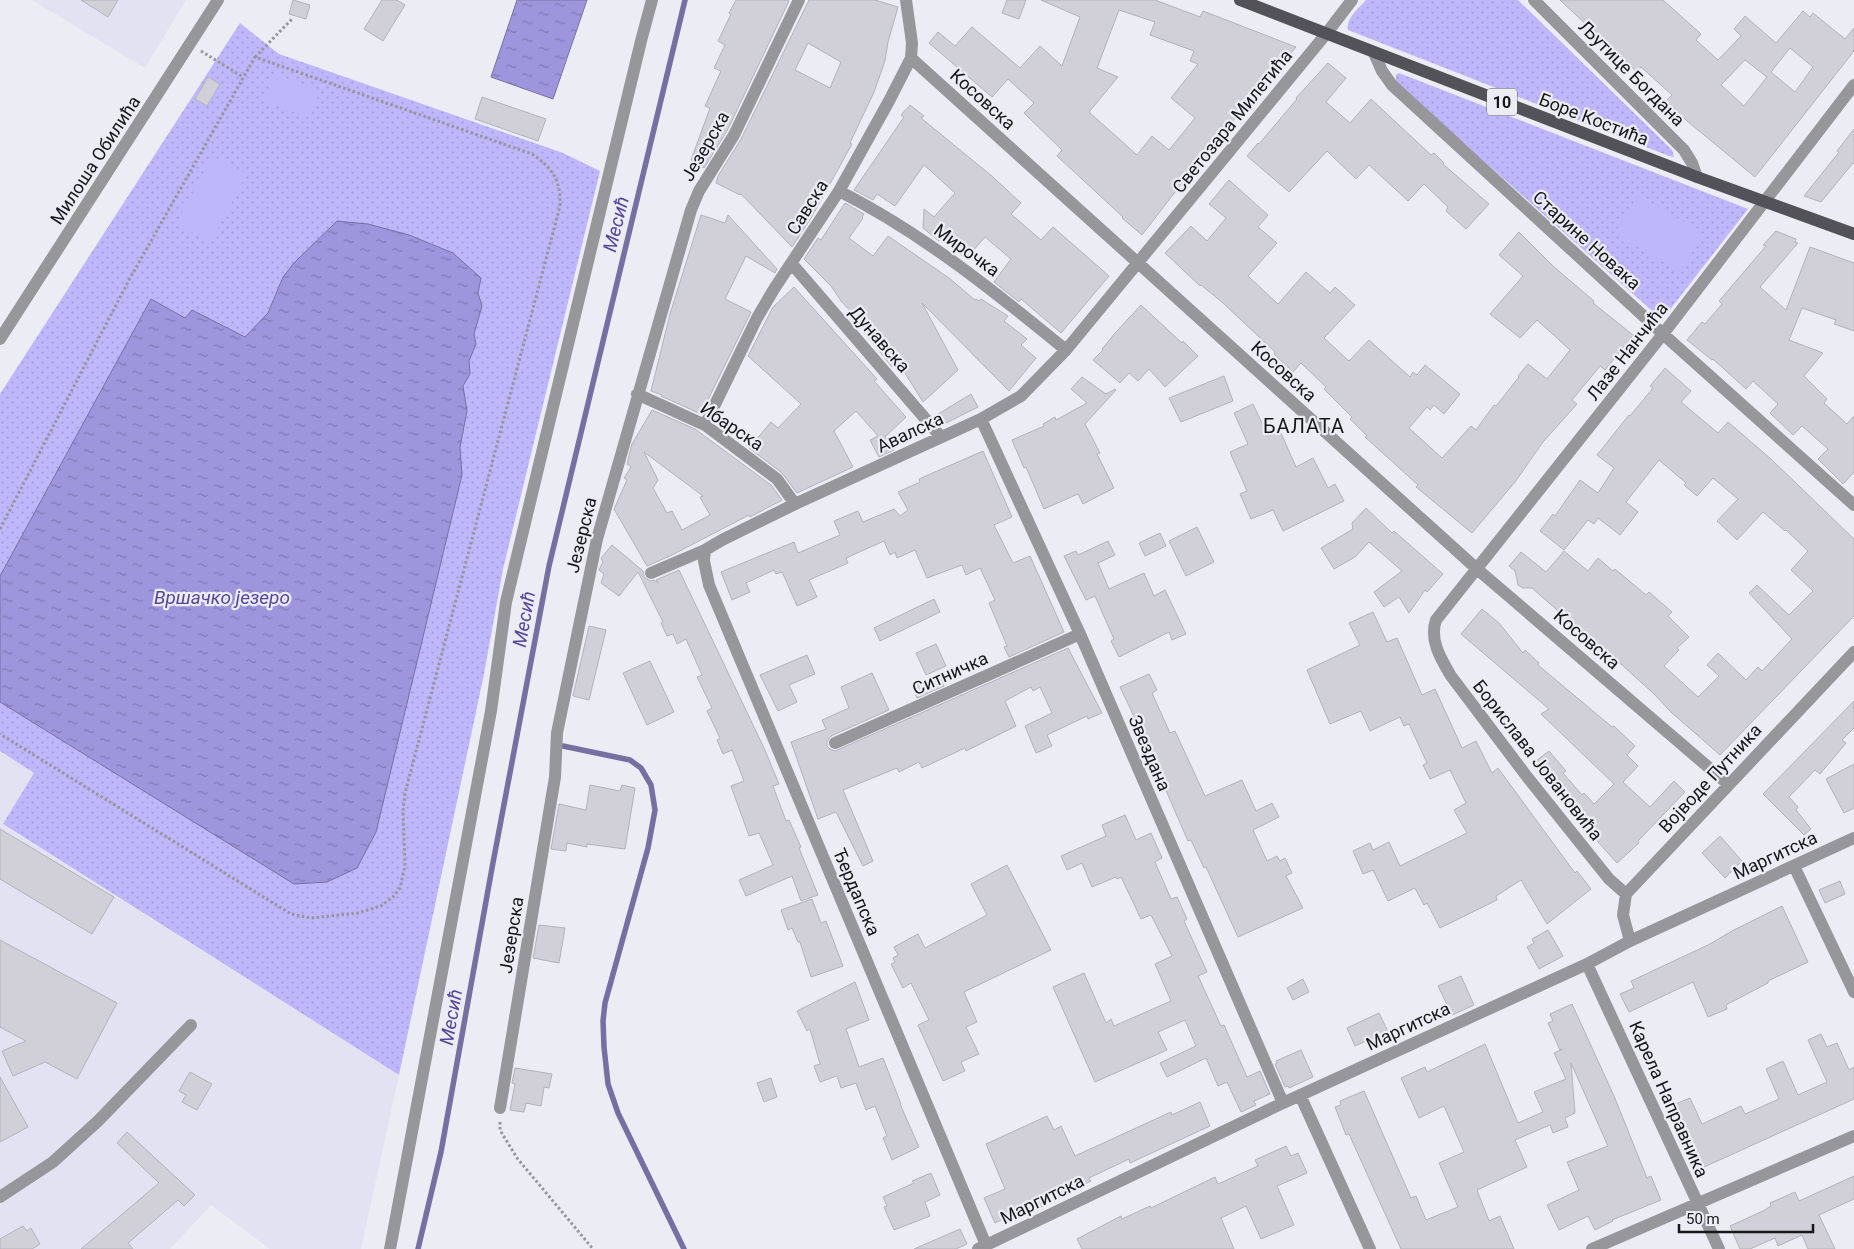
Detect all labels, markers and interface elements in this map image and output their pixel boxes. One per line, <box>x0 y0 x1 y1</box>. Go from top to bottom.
street label: Љутице Богдана <box>1575 16 1689 130</box>
street label: Светозара Милетића <box>1168 45 1296 197</box>
street label: Косовска <box>946 64 1020 134</box>
road number: 10 <box>1487 88 1517 115</box>
street label: Боре Костића <box>1536 88 1652 150</box>
street label: Милоша Обилића <box>46 92 144 228</box>
street label: Језерска <box>677 107 733 185</box>
street label: Савска <box>782 176 832 238</box>
street label: Старине Новака <box>1529 186 1645 294</box>
water label: Месић <box>598 194 634 254</box>
street label: Мирочка <box>930 219 1004 281</box>
street label: Лазе Нанчића <box>1582 298 1672 404</box>
street label: Дунавска <box>845 301 915 377</box>
street label: Косовска <box>1247 336 1321 406</box>
street label: Ибарска <box>696 397 768 455</box>
street label: Авалска <box>873 407 947 457</box>
district label: БАЛАТА <box>1263 414 1345 438</box>
street label: Језерска <box>561 495 601 575</box>
water label: Вршачко језеро <box>154 586 290 609</box>
water label: Месић <box>508 589 540 649</box>
street label: Косовска <box>1550 605 1624 673</box>
street label: Ситничка <box>909 647 991 699</box>
street label: Борислава Јовановића <box>1469 676 1607 844</box>
street label: Звездана <box>1125 712 1175 794</box>
street label: Војводе Путника <box>1654 719 1766 837</box>
street label: Маргитска <box>1730 826 1820 884</box>
street label: Ђердапска <box>829 845 885 939</box>
street label: Језерска <box>495 895 527 975</box>
water label: Месић <box>435 987 467 1047</box>
street label: Маргитска <box>1363 997 1453 1055</box>
street label: Карела Направника <box>1625 1017 1713 1181</box>
street label: Маргитска <box>997 1170 1087 1228</box>
scale bar <box>1679 1202 1813 1234</box>
text: 50 m <box>1686 1210 1720 1228</box>

